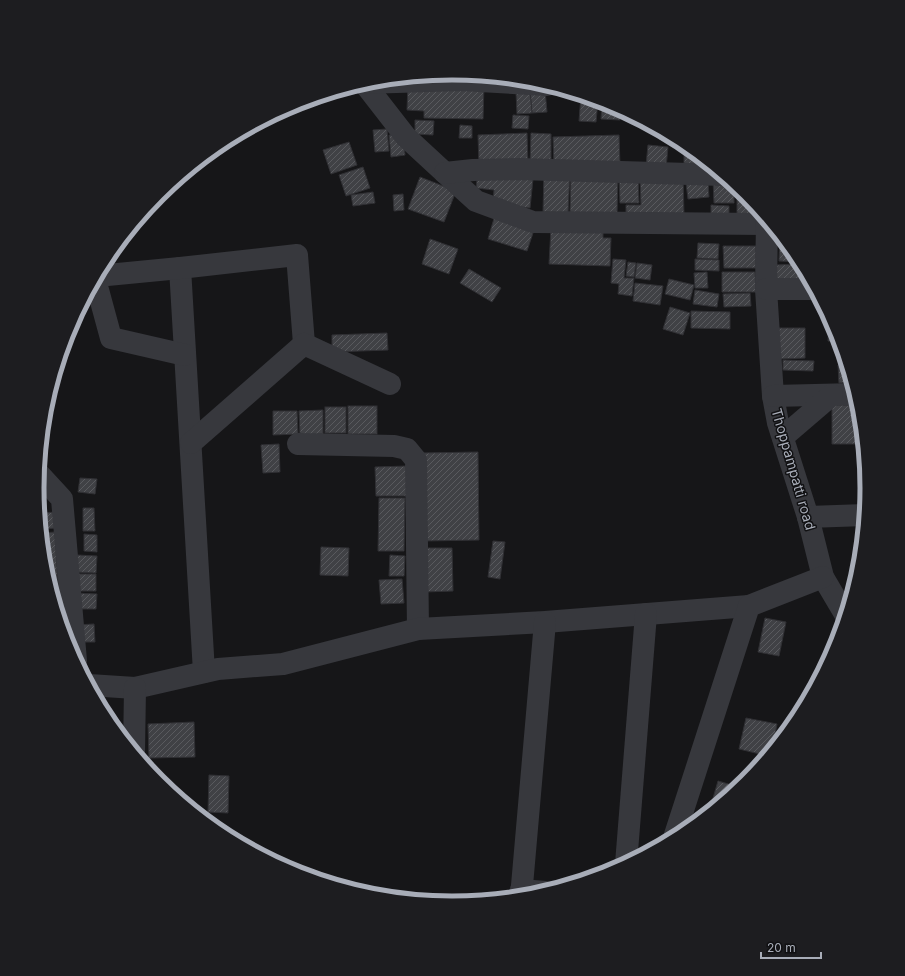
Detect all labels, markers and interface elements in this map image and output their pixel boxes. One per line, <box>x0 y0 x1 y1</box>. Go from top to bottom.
street label: Thoppampatti road <box>768 406 820 532</box>
scale bar <box>761 934 821 960</box>
text: 20 m <box>767 940 796 955</box>

